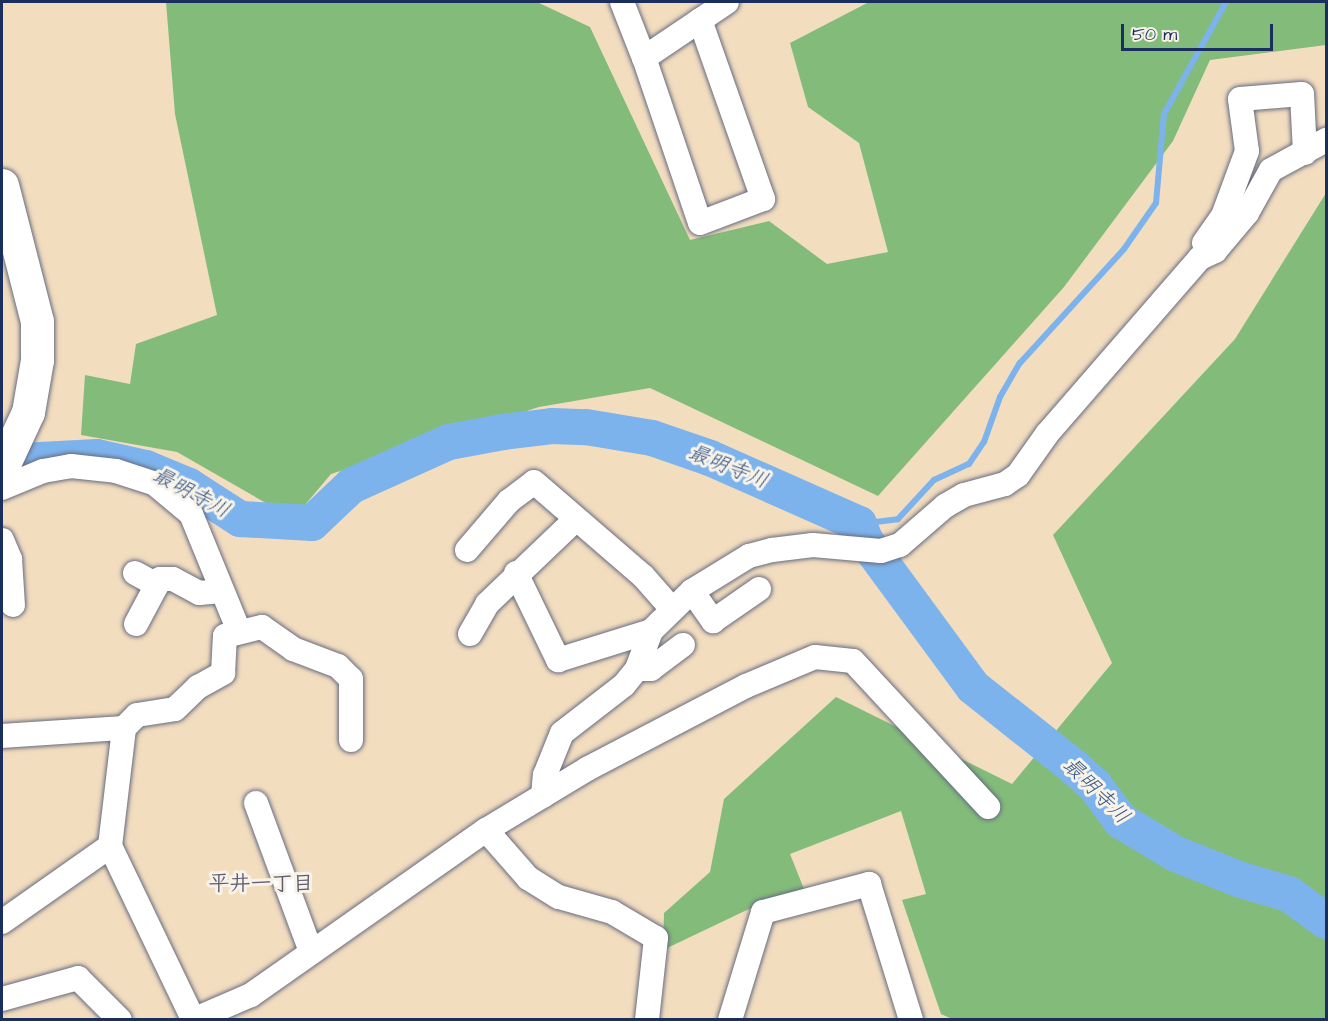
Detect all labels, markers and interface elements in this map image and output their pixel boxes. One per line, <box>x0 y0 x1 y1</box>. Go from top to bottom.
scale bar <box>1124 12 1276 50</box>
text: 50 m <box>1132 22 1177 47</box>
water label: 最明寺川 <box>684 440 772 494</box>
water label: 最明寺川 <box>148 462 234 524</box>
water label: 最明寺川 <box>1057 752 1135 830</box>
district label: 平井一丁目 <box>209 871 313 897</box>

